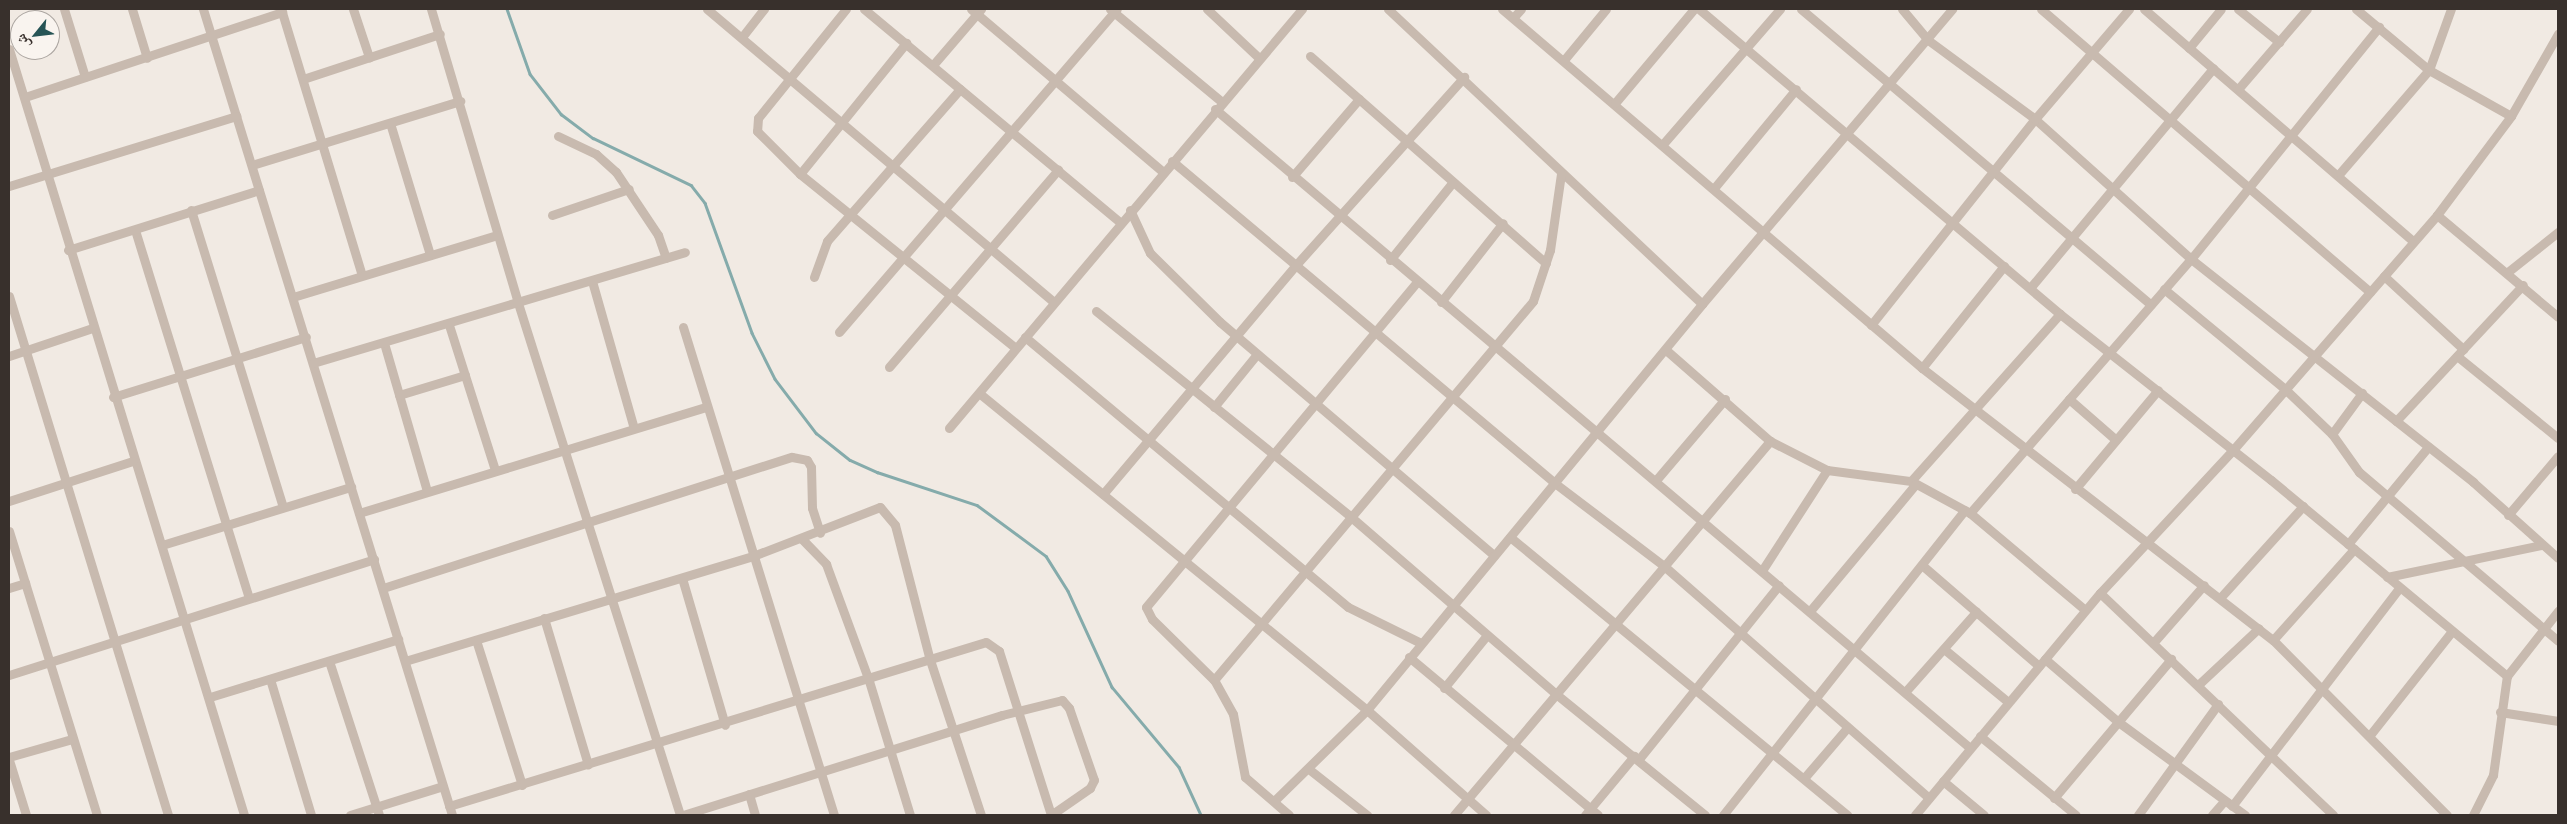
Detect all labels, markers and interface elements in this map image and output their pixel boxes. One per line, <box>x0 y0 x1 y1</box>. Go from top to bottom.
north arrow <box>10 10 60 60</box>
text: ش <box>10 30 35 53</box>

